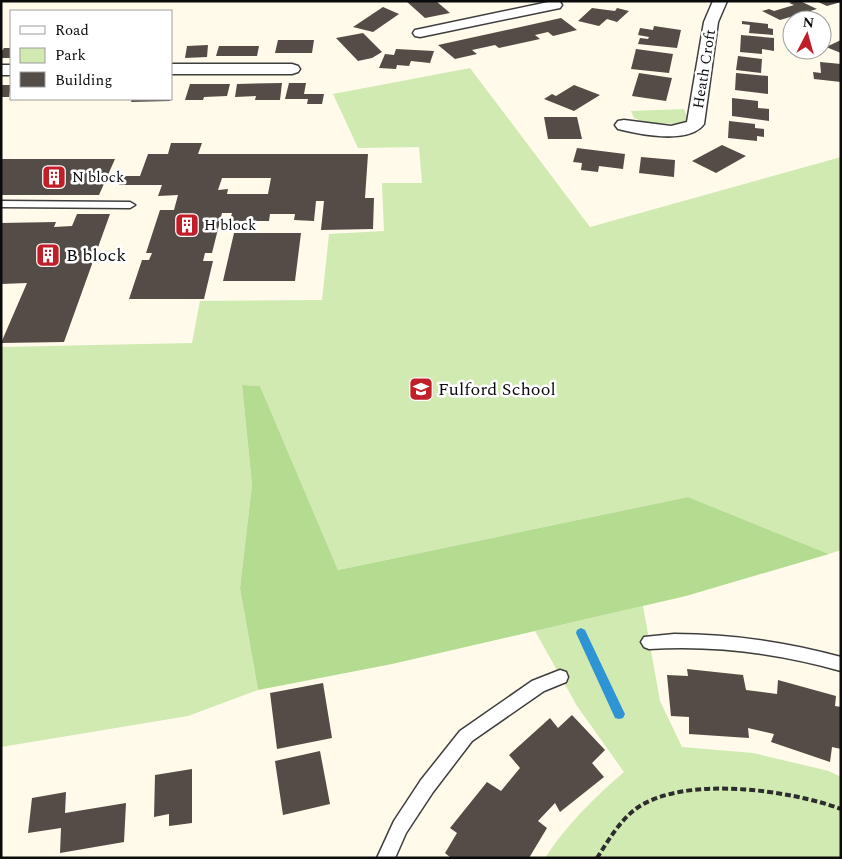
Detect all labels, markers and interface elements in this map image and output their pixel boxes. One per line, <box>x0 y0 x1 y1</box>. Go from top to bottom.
legend <box>10 10 172 100</box>
north arrow <box>782 10 832 60</box>
text: N <box>802 12 815 34</box>
text: Road <box>55 19 89 42</box>
street label: Heath Croft <box>687 28 722 110</box>
text: Park <box>55 44 86 67</box>
text: Building <box>55 69 112 92</box>
building icon: N block <box>41 164 67 190</box>
place label: N block <box>72 166 124 189</box>
building icon: H block <box>174 212 200 238</box>
place label: H block <box>204 214 256 237</box>
building icon: B block <box>35 242 61 268</box>
place label: B block <box>66 242 126 269</box>
school or university icon: Fulford School <box>408 376 434 402</box>
place label: Fulford School <box>438 376 556 403</box>

